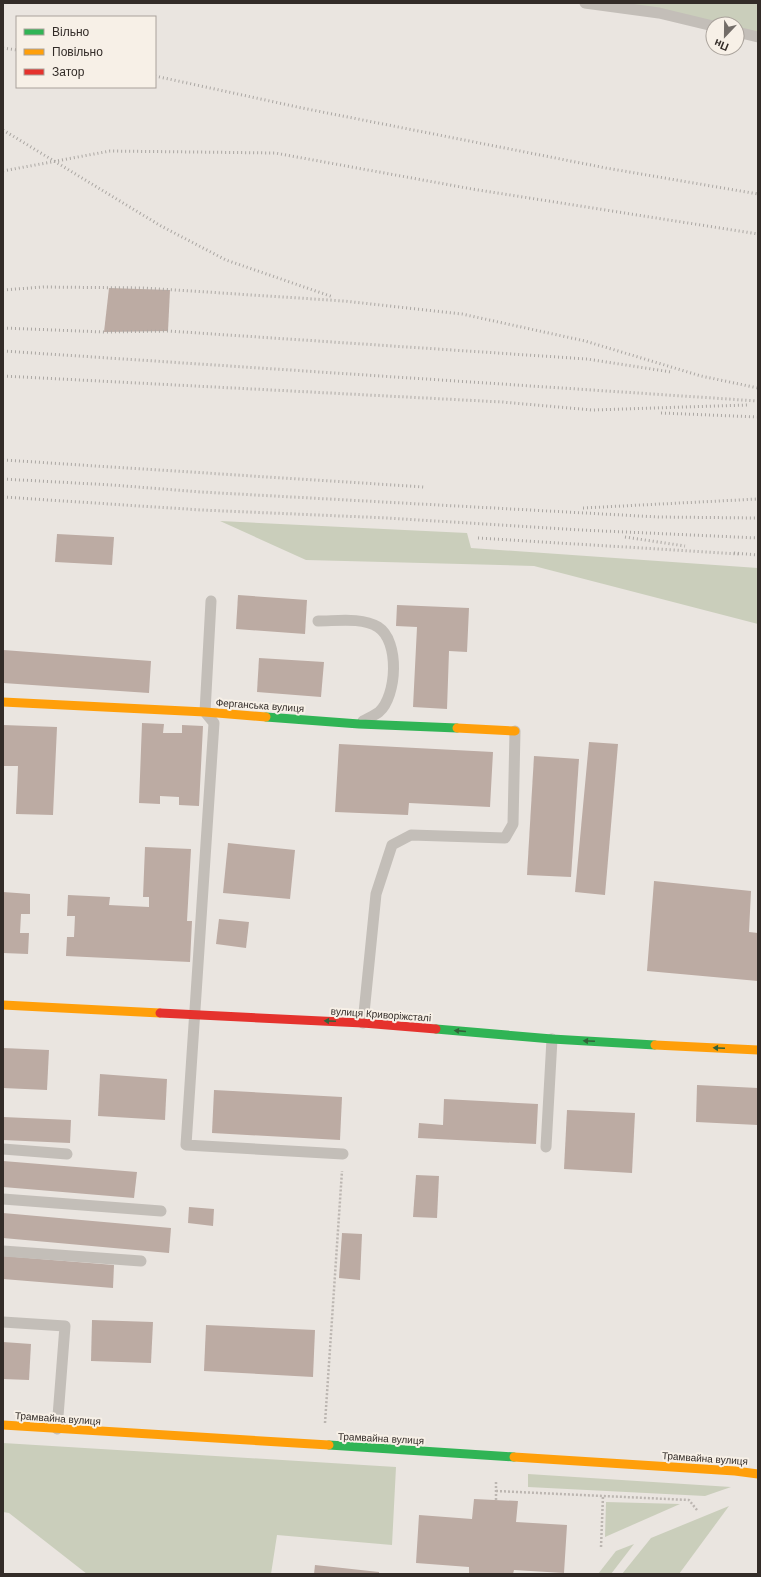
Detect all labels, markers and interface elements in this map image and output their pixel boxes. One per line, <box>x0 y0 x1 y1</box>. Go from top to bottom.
legend <box>16 16 156 88</box>
north arrow <box>705 16 745 56</box>
text: Вільно <box>52 25 90 39</box>
text: Пн <box>712 37 730 54</box>
text: Повільно <box>52 45 103 59</box>
text: Затор <box>52 65 85 79</box>
street label: Ферганська вулиця <box>215 697 305 714</box>
street label: вулиця Криворіжсталі <box>330 1006 431 1023</box>
one-way arrow <box>324 1018 336 1025</box>
one-way arrow <box>454 1028 466 1035</box>
one-way arrow <box>583 1037 595 1044</box>
one-way arrow <box>713 1044 725 1051</box>
street label: Трамвайна вулиця <box>15 1410 101 1427</box>
street label: Трамвайна вулиця <box>338 1431 424 1446</box>
street label: Трамвайна вулиця <box>662 1450 748 1467</box>

